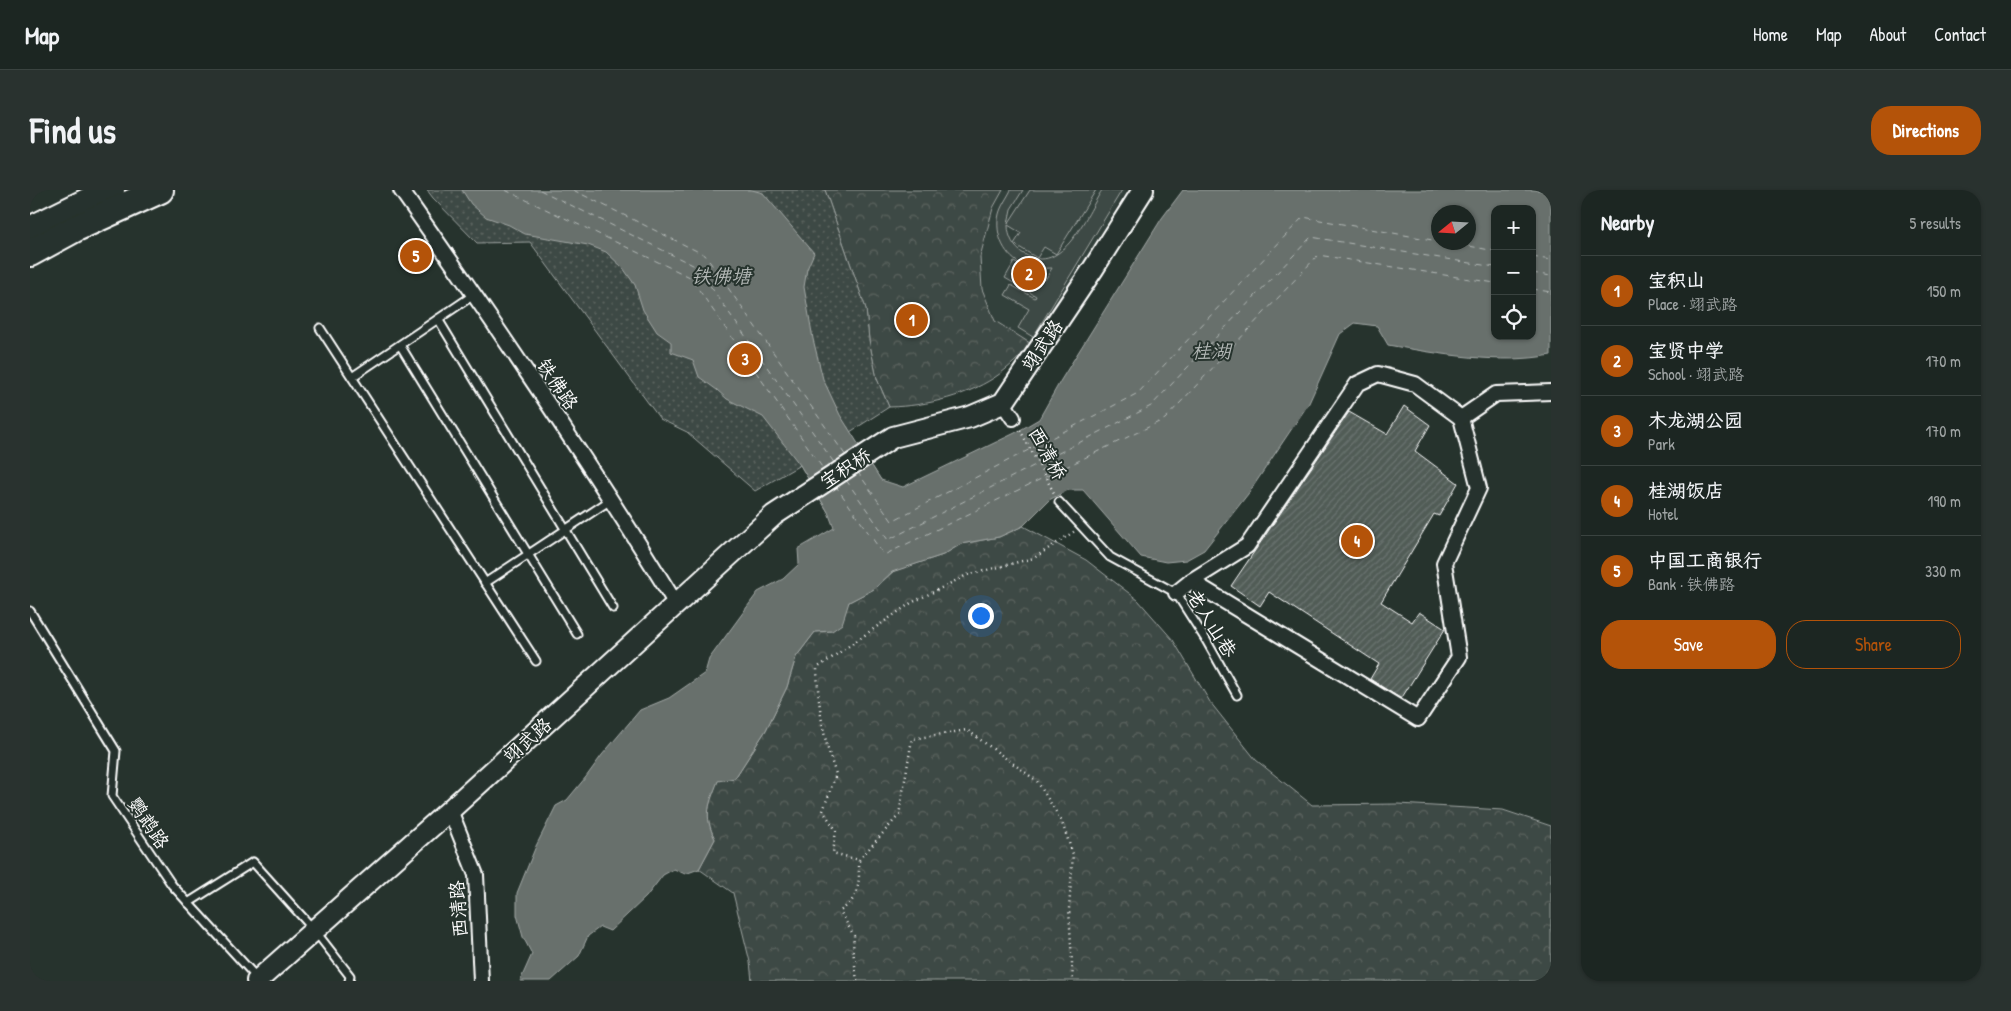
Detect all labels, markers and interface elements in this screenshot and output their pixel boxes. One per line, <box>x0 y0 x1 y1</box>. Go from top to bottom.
text: Map <box>25 19 59 51</box>
text: Home <box>1753 22 1788 47</box>
text: Map <box>1816 22 1841 47</box>
text: About <box>1869 22 1906 47</box>
text: Contact <box>1934 22 1986 47</box>
button: Directions <box>1871 106 1981 155</box>
text: Find us <box>30 107 116 154</box>
north arrow <box>1431 205 1476 250</box>
map controls <box>1491 205 1536 340</box>
button: + <box>1491 205 1536 250</box>
text: Nearby <box>1601 208 1654 237</box>
text: 5 results <box>1910 212 1961 234</box>
pin: 5 <box>400 237 432 275</box>
button: − <box>1491 250 1536 295</box>
pin: 2 <box>1013 255 1045 293</box>
water label: 铁佛塘 <box>691 262 753 289</box>
text: 宝积山 <box>1648 267 1705 293</box>
text: 1 <box>1614 280 1620 302</box>
text: 150 m <box>1927 280 1961 302</box>
text: Place · 翊武路 <box>1648 293 1737 315</box>
button: locate <box>1491 295 1536 340</box>
pin: 1 <box>896 301 928 339</box>
street label: 翊武路 <box>1015 314 1069 376</box>
water label: 桂湖 <box>1191 337 1233 364</box>
text: 宝贤中学 <box>1648 337 1724 363</box>
pin: 3 <box>729 340 761 378</box>
text: 2 <box>1613 350 1621 372</box>
text: 170 m <box>1926 350 1961 372</box>
street label: 铁佛路 <box>531 353 585 415</box>
text: School · 翊武路 <box>1648 363 1744 385</box>
text: 木龙湖公园 <box>1648 407 1743 433</box>
text: 3 <box>1613 420 1621 442</box>
text: 170 m <box>1926 420 1961 442</box>
street label: 西清桥 <box>1023 422 1073 484</box>
text: Park <box>1648 433 1675 455</box>
street label: 宝积桥 <box>814 442 876 494</box>
text: 桂湖饭店 <box>1648 477 1724 503</box>
text: 4 <box>1614 490 1620 512</box>
text: 190 m <box>1928 490 1961 512</box>
text: Hotel <box>1648 503 1678 525</box>
pin: 4 <box>1341 522 1373 560</box>
text: 中国工商银行 <box>1648 547 1762 573</box>
text: 5 <box>1614 560 1620 582</box>
text: 330 m <box>1925 560 1961 582</box>
text: Bank · 铁佛路 <box>1648 573 1735 595</box>
street label: 老人山巷 <box>1181 584 1243 662</box>
your location <box>968 603 994 629</box>
button: Save <box>1601 620 1776 669</box>
button: Share <box>1786 620 1961 669</box>
street label: 翊武路 <box>497 711 557 769</box>
street label: 鹦鹉路 <box>122 792 176 854</box>
street label: 西清路 <box>443 880 473 938</box>

